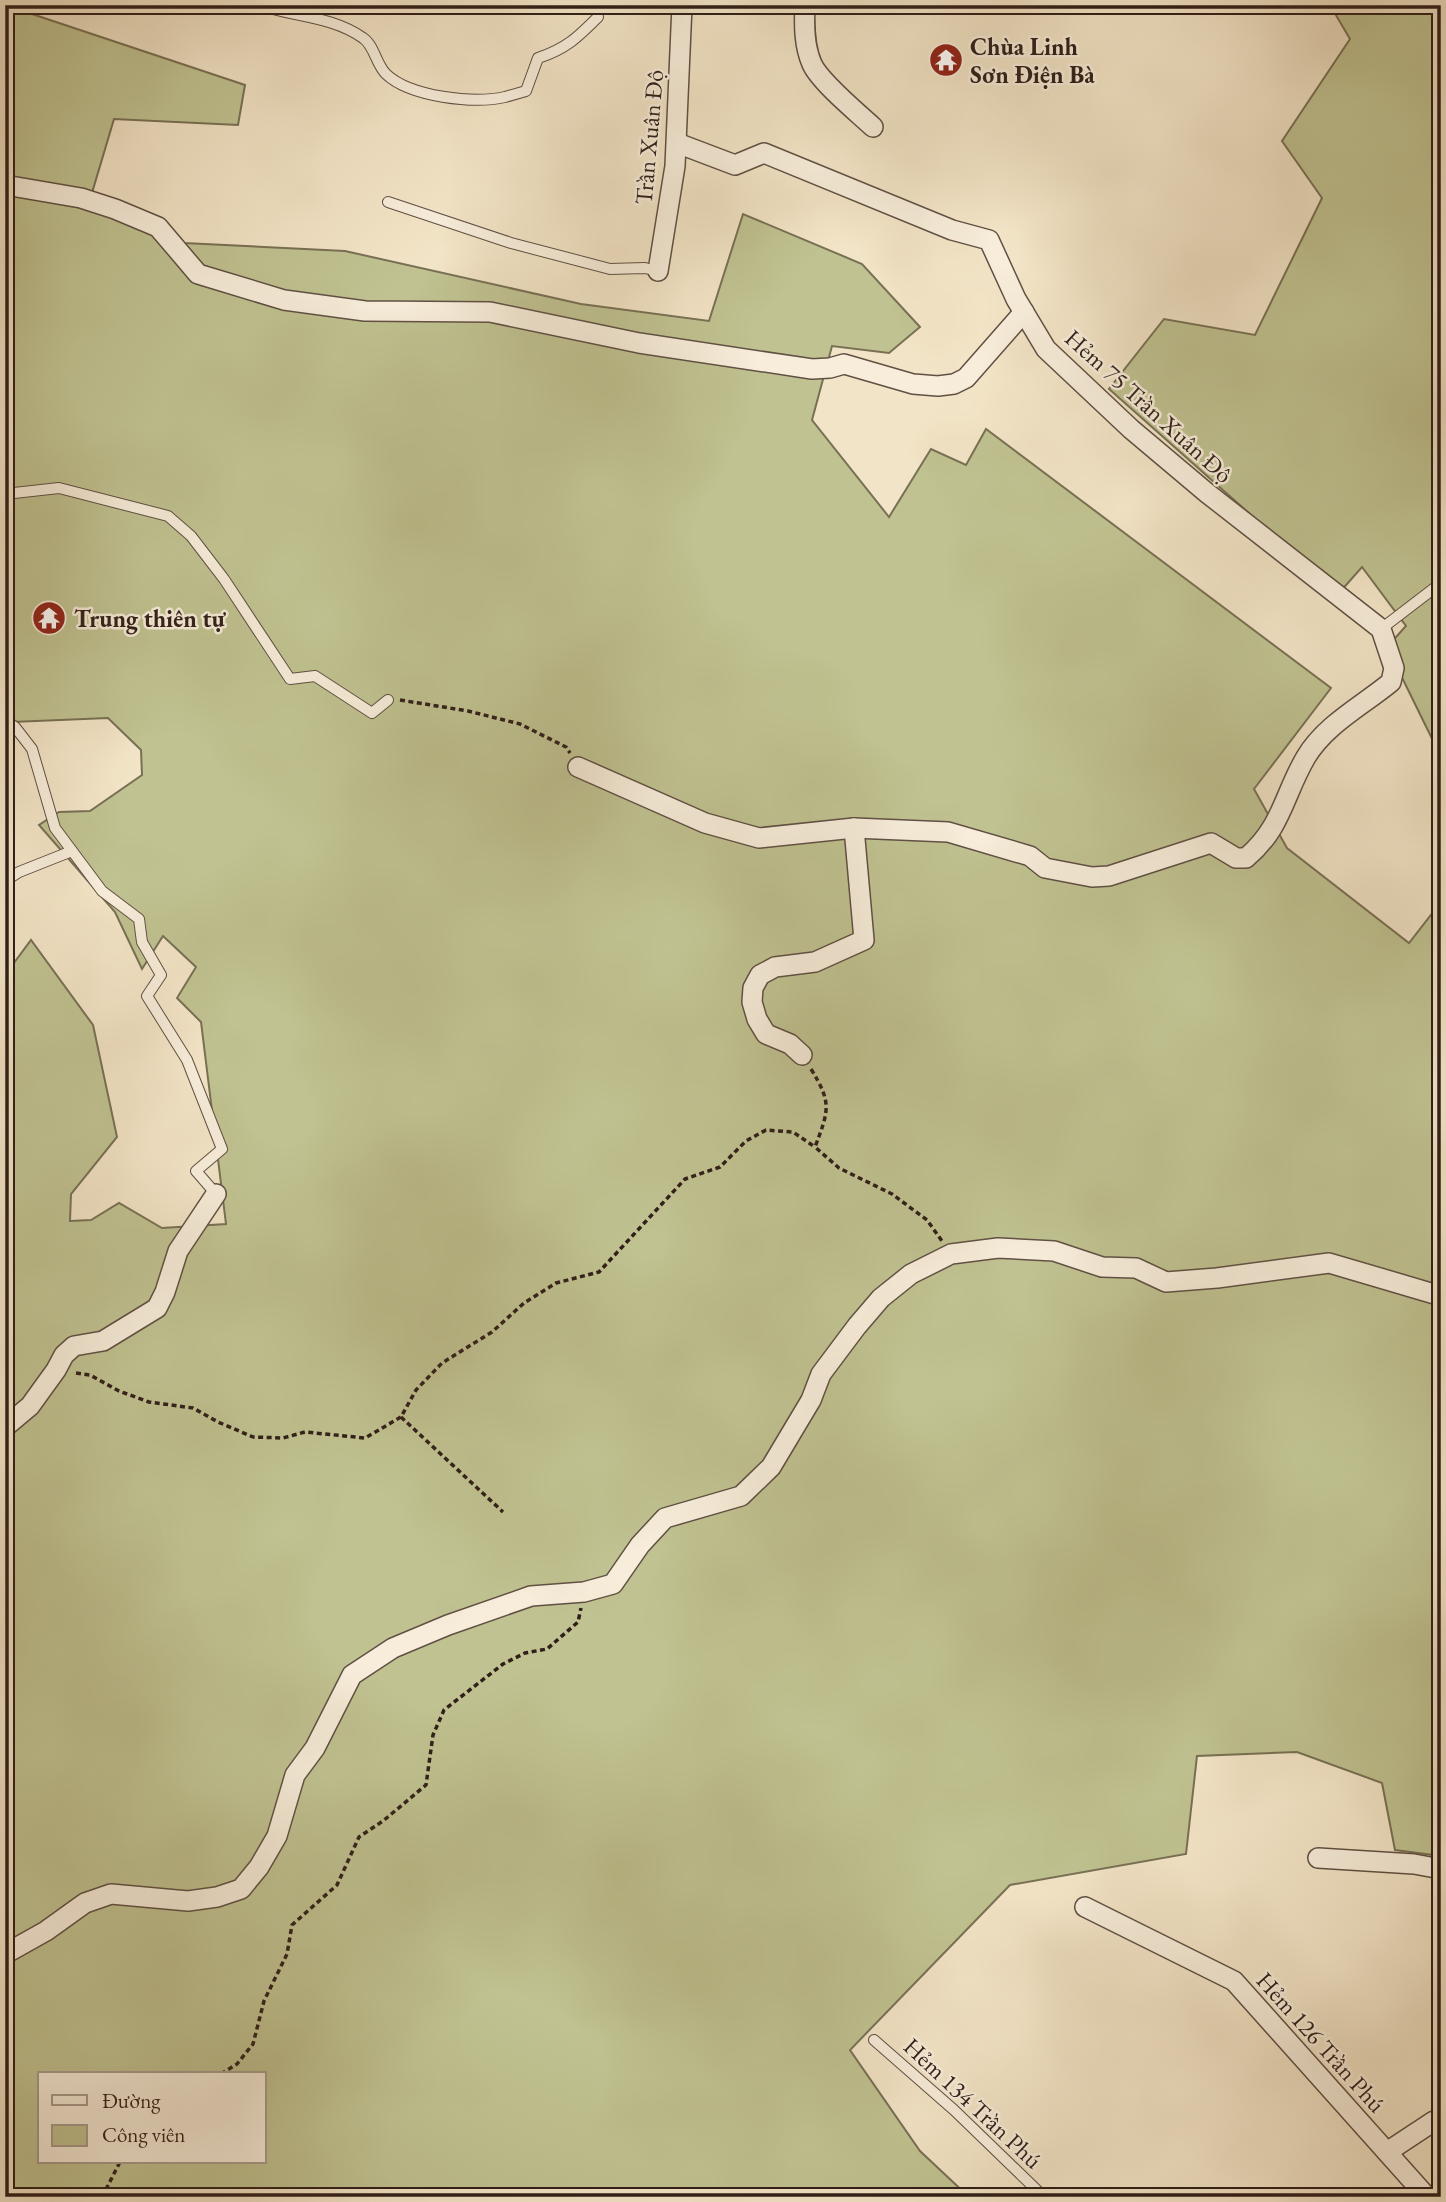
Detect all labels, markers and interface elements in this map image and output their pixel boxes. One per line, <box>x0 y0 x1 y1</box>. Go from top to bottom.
place label: Chùa Linh Sơn Điện Bà <box>970 31 1095 90</box>
temple icon: Chùa Linh Sơn Điện Bà <box>927 41 965 79</box>
street label: Trần Xuân Độ <box>628 68 670 206</box>
street label: Hẻm 75 Trần Xuân Độ <box>1059 322 1240 490</box>
temple icon: Trung thiên tự <box>30 599 68 637</box>
place label: Trung thiên tự <box>74 603 226 635</box>
street label: Hẻm 126 Trần Phú <box>1250 1965 1393 2119</box>
street label: Hẻm 134 Trần Phú <box>897 2031 1049 2175</box>
legend <box>38 2072 266 2164</box>
text: Đường <box>102 2087 161 2114</box>
text: Công viên <box>102 2121 185 2148</box>

